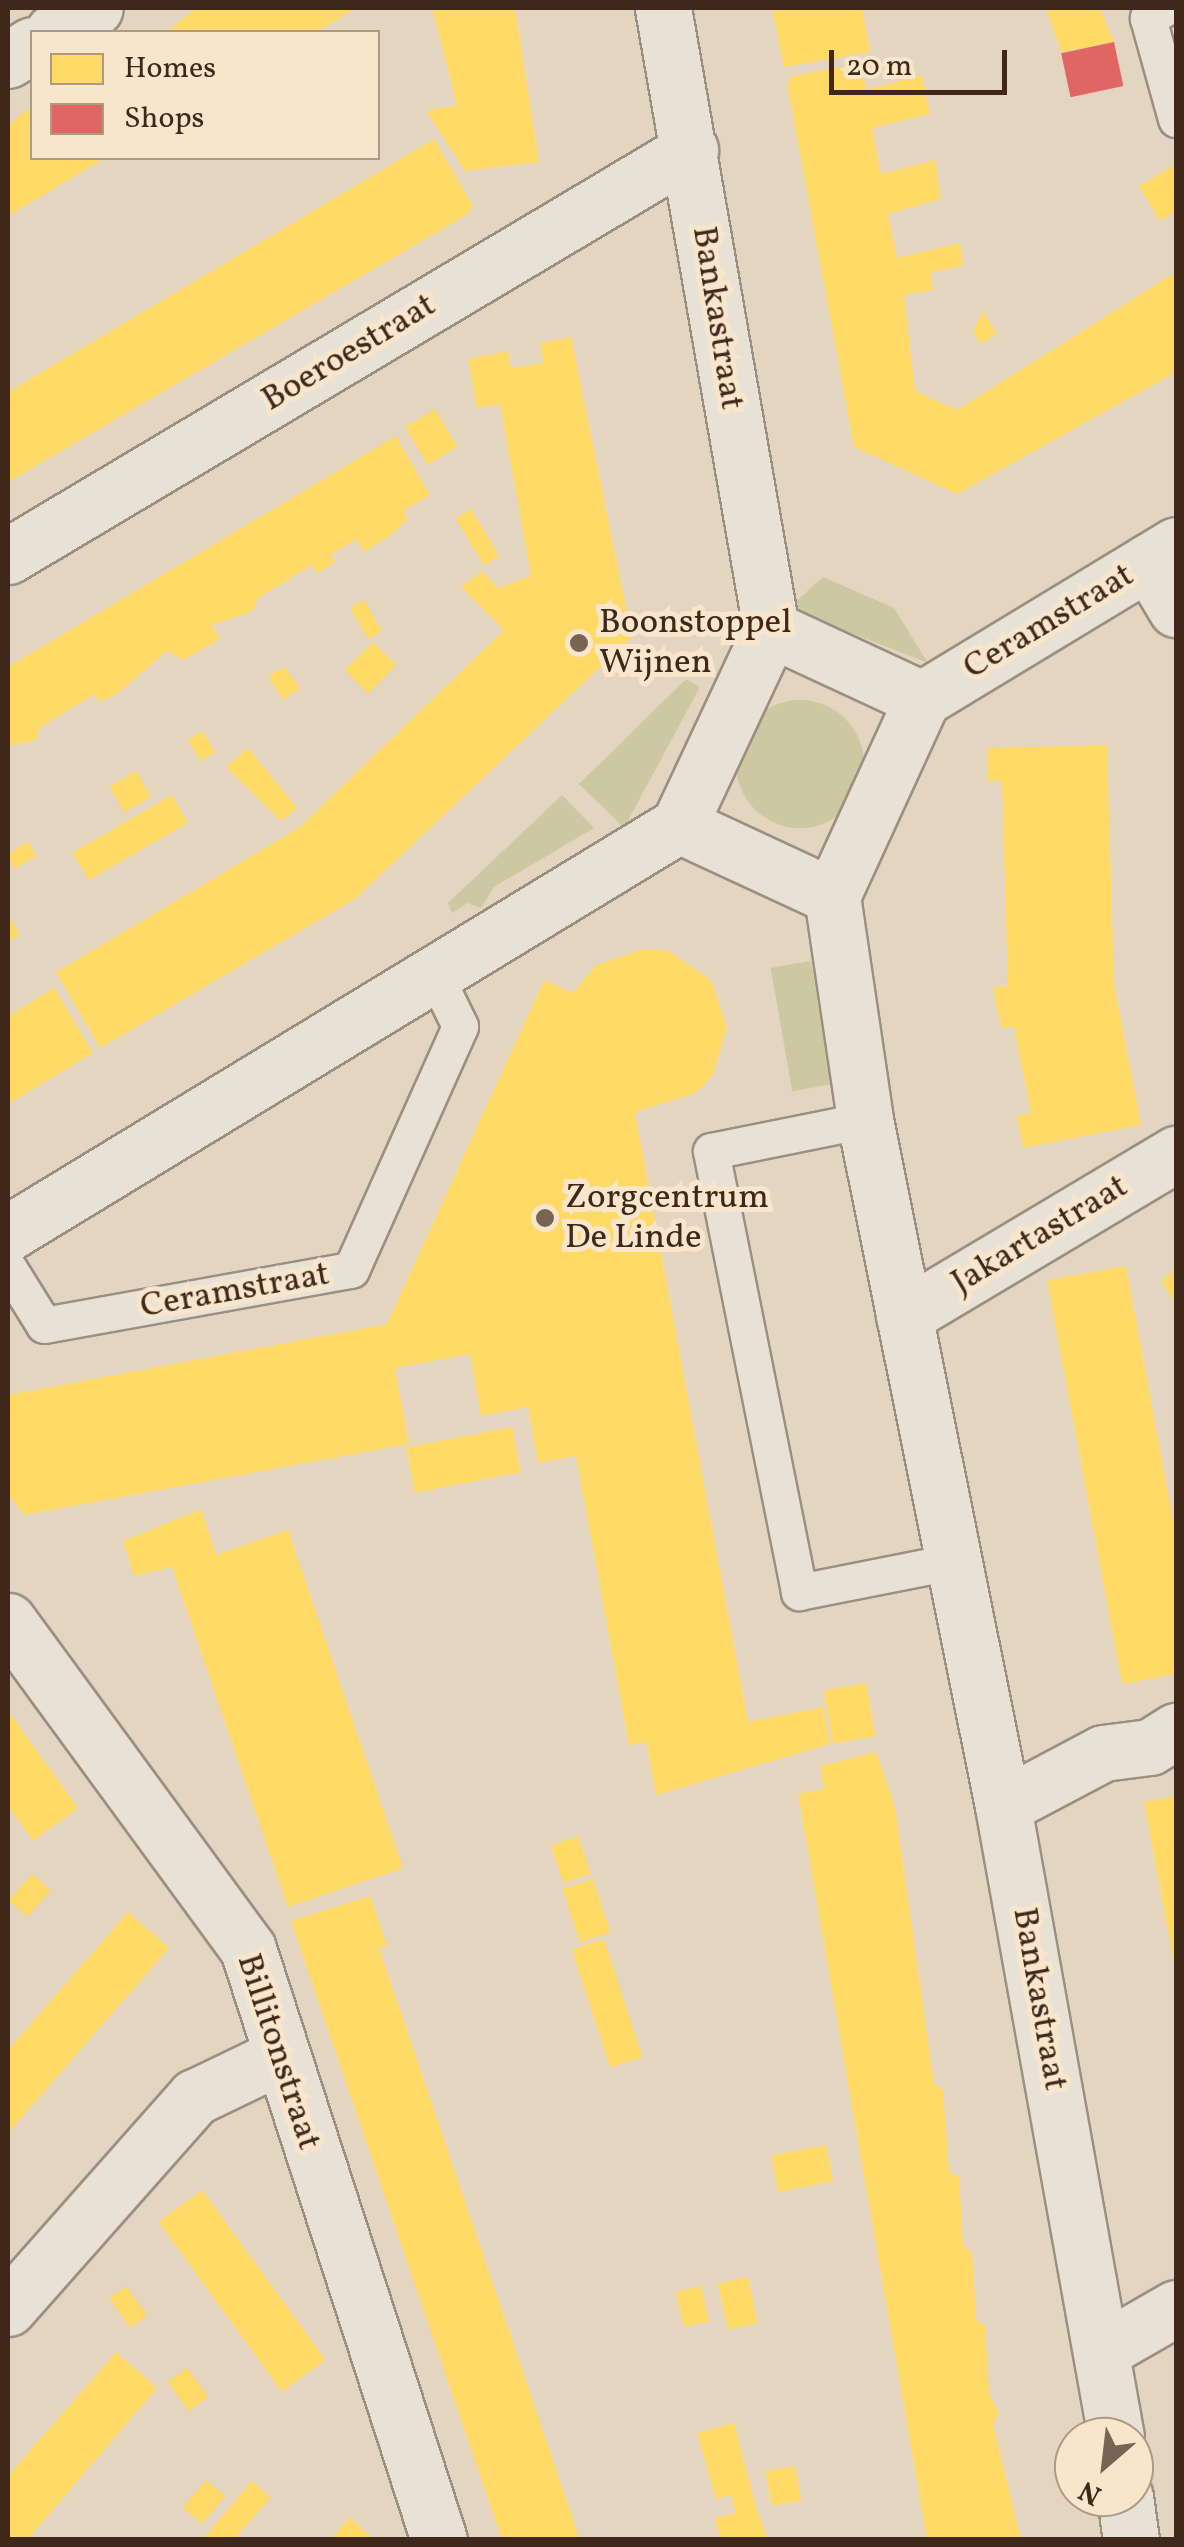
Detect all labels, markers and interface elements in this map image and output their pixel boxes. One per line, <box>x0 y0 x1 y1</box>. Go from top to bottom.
legend <box>30 30 380 160</box>
scale bar <box>834 30 1012 92</box>
text: 20 m <box>846 46 912 88</box>
text: Homes <box>124 48 216 90</box>
text: Shops <box>124 98 204 140</box>
street label: Bankastraat <box>682 223 752 413</box>
street label: Boeroestraat <box>254 285 444 421</box>
street label: Ceramstraat <box>956 555 1142 689</box>
place label: Boonstoppel Wijnen <box>599 602 792 684</box>
marker: Boonstoppel Wijnen <box>568 632 590 654</box>
street label: Jakartastraat <box>944 1166 1136 1304</box>
place label: Zorgcentrum De Linde <box>565 1177 769 1259</box>
marker: Zorgcentrum De Linde <box>534 1207 556 1229</box>
street label: Ceramstraat <box>137 1254 333 1328</box>
street label: Bankastraat <box>1002 1904 1076 2094</box>
street label: Billitonstraat <box>227 1949 329 2155</box>
north arrow <box>1054 2417 1154 2517</box>
text: N <box>1072 2470 1109 2514</box>

